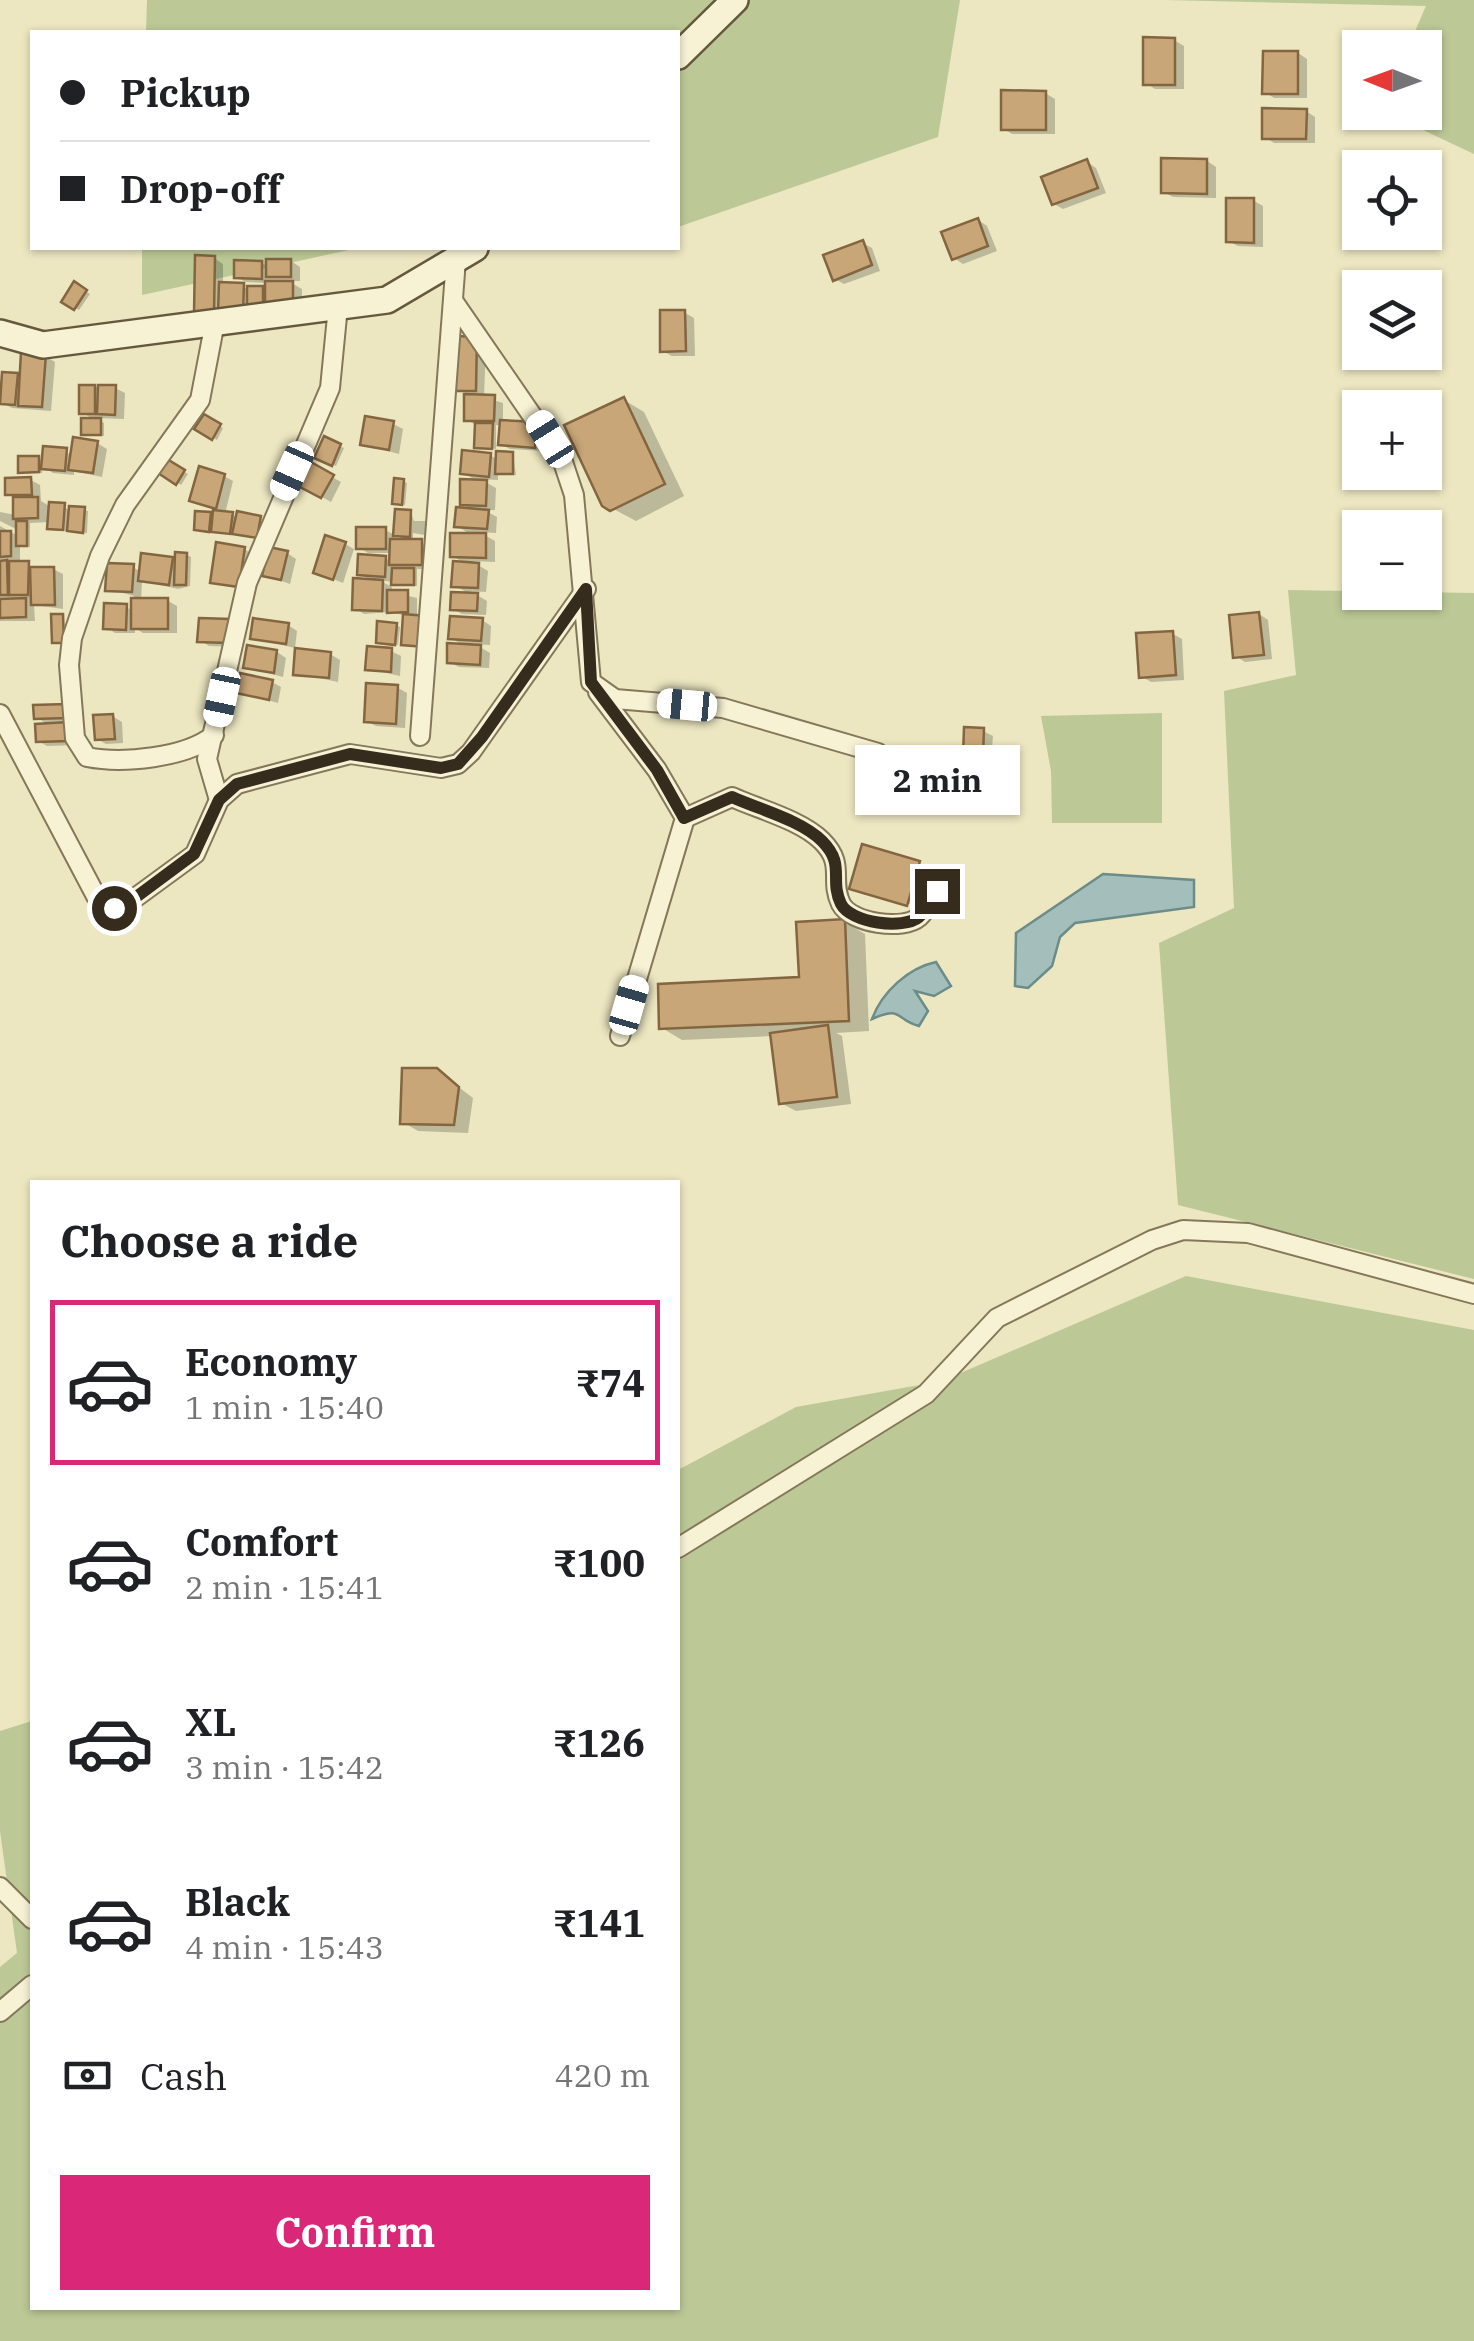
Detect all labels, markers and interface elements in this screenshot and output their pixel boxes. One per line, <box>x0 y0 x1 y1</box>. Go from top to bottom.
north arrow <box>1342 30 1442 130</box>
map controls <box>1342 30 1442 610</box>
text: Pickup <box>120 68 251 117</box>
button: locate <box>1342 150 1442 250</box>
text: Drop-off <box>120 164 282 213</box>
button: layers <box>1342 270 1442 370</box>
button: + <box>1342 390 1442 490</box>
car <box>521 406 579 472</box>
car <box>266 437 318 505</box>
button: − <box>1342 510 1442 610</box>
car <box>201 665 243 729</box>
car <box>656 687 718 723</box>
callout: 2 min <box>854 746 1020 816</box>
text: 2 min <box>893 759 982 801</box>
route end <box>915 869 960 914</box>
route start <box>92 886 137 931</box>
car <box>606 972 652 1038</box>
text: Choose a ride <box>60 1211 358 1269</box>
text: Economy <box>185 1337 357 1386</box>
icon: car <box>65 1338 155 1428</box>
text: ₹74 <box>575 1358 645 1407</box>
text: 1 min · 15:40 <box>185 1386 384 1428</box>
text: Comfort <box>185 1517 338 1566</box>
icon: car <box>65 1518 155 1608</box>
text: ₹100 <box>552 1538 645 1587</box>
text: 2 min · 15:41 <box>185 1566 384 1608</box>
text: XL <box>185 1697 236 1746</box>
icon: car <box>65 1698 155 1788</box>
text: ₹126 <box>552 1718 645 1767</box>
text: 3 min · 15:42 <box>185 1746 384 1788</box>
text: Black <box>185 1877 290 1926</box>
icon: car <box>65 1878 155 1968</box>
text: ₹141 <box>552 1898 645 1947</box>
text: 4 min · 15:43 <box>185 1926 384 1968</box>
icon: cash <box>60 2048 115 2103</box>
text: Cash <box>140 2051 227 2100</box>
text: 420 m <box>554 2054 650 2096</box>
button: Confirm <box>60 2175 650 2290</box>

